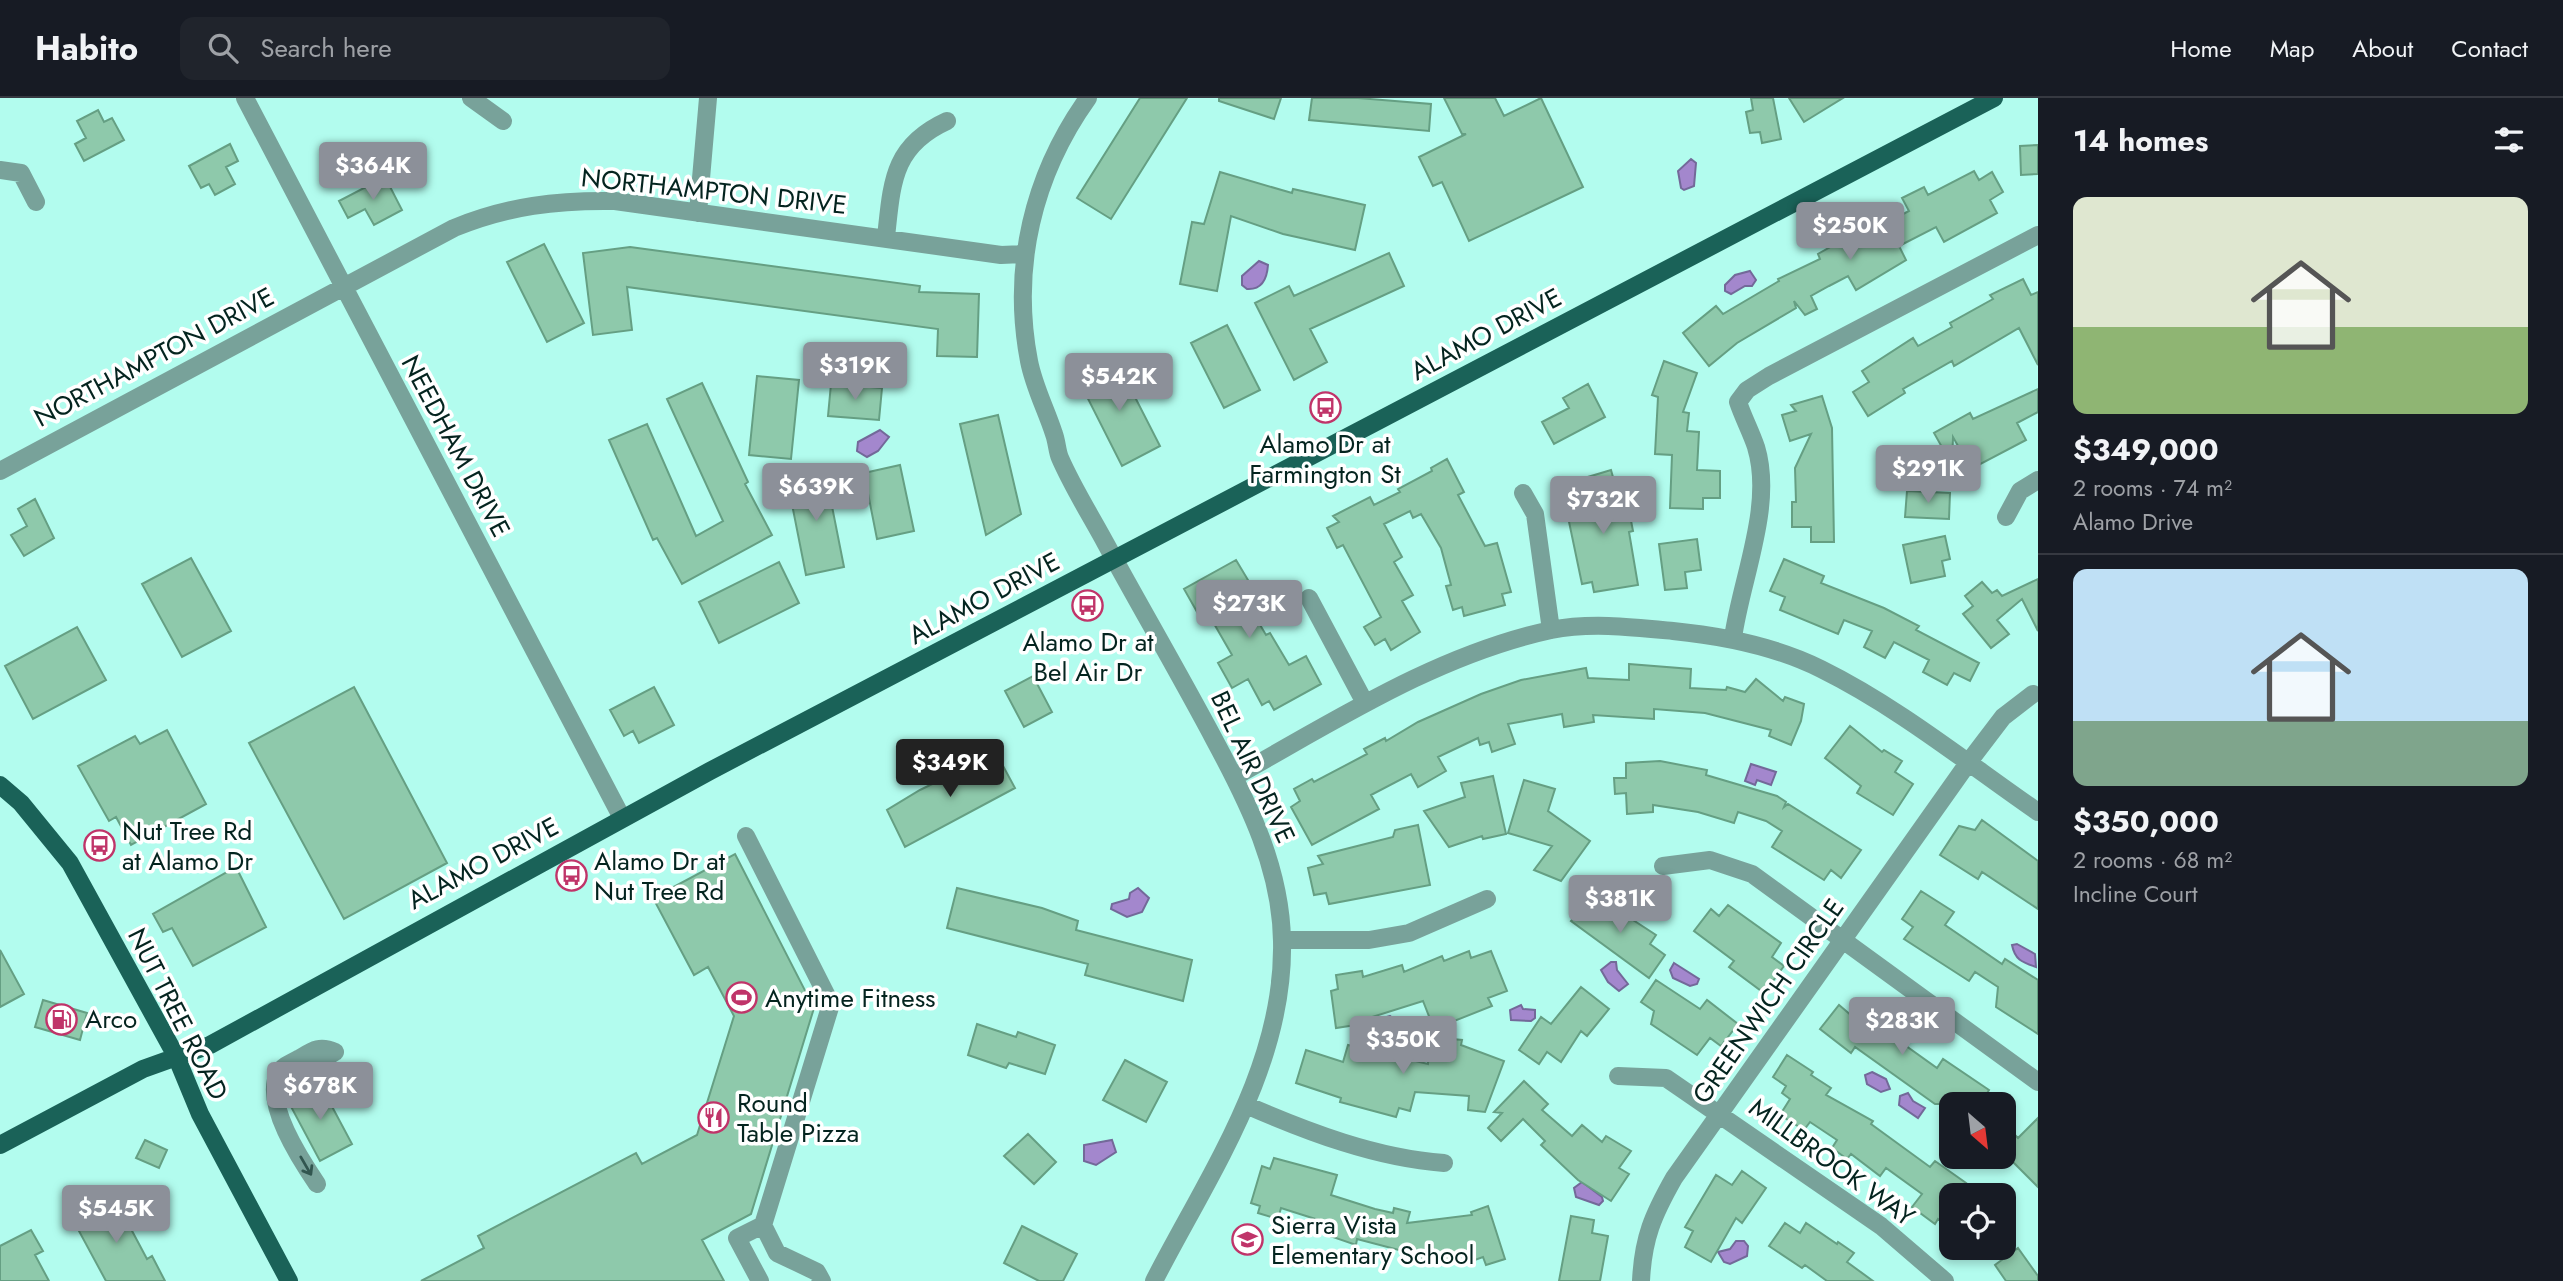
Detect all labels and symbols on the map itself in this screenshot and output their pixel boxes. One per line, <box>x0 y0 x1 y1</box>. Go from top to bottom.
pin: $364K <box>324 142 422 202</box>
street label: NORTHAMPTON DRIVE <box>579 158 849 224</box>
pin: $250K <box>1801 202 1899 262</box>
street label: NORTHAMPTON DRIVE <box>27 278 281 436</box>
street label: ALAMO DRIVE <box>1404 278 1568 390</box>
pin: $319K <box>806 342 904 402</box>
street label: NEEDHAM DRIVE <box>392 348 520 544</box>
pin: $542K <box>1070 354 1168 413</box>
bus stop icon: Alamo Dr at Farmington St <box>1308 391 1342 425</box>
place label: Alamo Dr at Farmington St <box>1249 425 1402 493</box>
pin: $291K <box>1879 446 1977 505</box>
pin: $639K <box>767 464 865 523</box>
pin: $732K <box>1554 476 1652 536</box>
street label: ALAMO DRIVE <box>902 542 1066 654</box>
pin: $273K <box>1200 580 1298 640</box>
bus stop icon: Alamo Dr at Bel Air Dr <box>1071 589 1105 623</box>
place label: Alamo Dr at Bel Air Dr <box>1022 623 1154 691</box>
street label: BEL AIR DRIVE <box>1201 685 1305 849</box>
pin: $349K <box>901 740 999 799</box>
street label: ALAMO DRIVE <box>401 807 565 919</box>
place label: Nut Tree Rd at Alamo Dr <box>122 812 253 880</box>
bus stop icon: Nut Tree Rd at Alamo Dr <box>82 829 116 863</box>
place label: Alamo Dr at Nut Tree Rd <box>594 842 726 910</box>
bus stop icon: Alamo Dr at Nut Tree Rd <box>554 859 588 893</box>
pin: $381K <box>1571 876 1669 935</box>
street label: GREENWICH CIRCLE <box>1683 891 1853 1111</box>
street label: NUT TREE ROAD <box>118 921 238 1107</box>
place label: Anytime Fitness <box>765 979 936 1017</box>
sports icon: Anytime Fitness <box>725 981 759 1015</box>
pin: $283K <box>1853 998 1951 1057</box>
place label: Arco <box>85 1000 137 1038</box>
fuel station icon: Arco <box>45 1002 79 1036</box>
pin: $350K <box>1354 1016 1452 1076</box>
pin: $678K <box>271 1062 369 1122</box>
place label: Round Table Pizza <box>737 1084 859 1152</box>
street label: MILLBROOK WAY <box>1741 1089 1923 1235</box>
north arrow <box>1939 1092 2016 1169</box>
restaurant icon: Round Table Pizza <box>697 1101 731 1135</box>
one-way arrow <box>299 1156 313 1176</box>
pin: $545K <box>67 1186 165 1245</box>
place label: Sierra Vista Elementary School <box>1271 1206 1474 1274</box>
school or university icon: Sierra Vista Elementary School <box>1231 1223 1265 1257</box>

